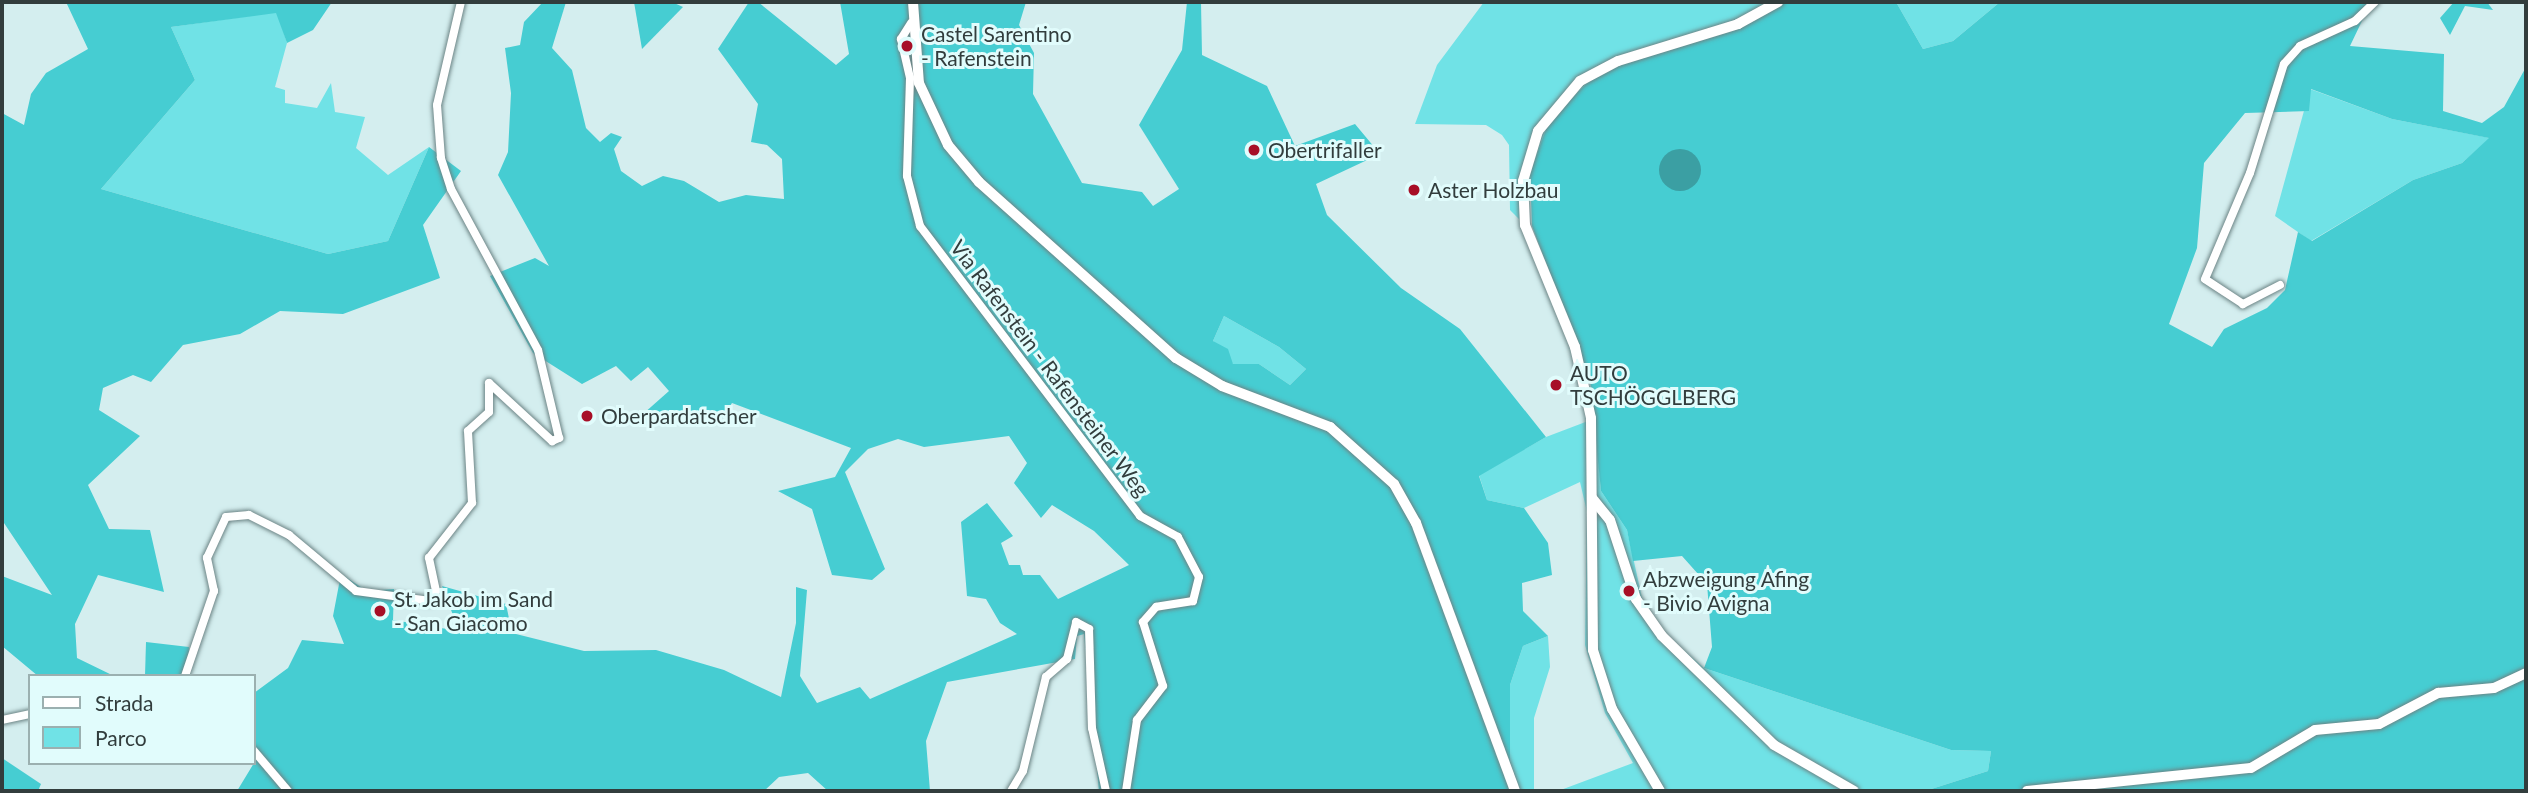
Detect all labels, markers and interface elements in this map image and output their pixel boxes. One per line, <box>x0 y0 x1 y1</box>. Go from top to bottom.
place label: Castel Sarentino - Rafenstein <box>921 21 1072 71</box>
marker: Castel Sarentino - Rafenstein <box>899 38 915 54</box>
place label: Obertrifaller <box>1268 137 1382 163</box>
marker: Obertrifaller <box>1246 142 1262 158</box>
place label: Aster Holzbau <box>1428 177 1559 203</box>
marker: Aster Holzbau <box>1406 182 1422 198</box>
street label: Via Rafenstein - Rafensteiner Weg <box>945 235 1155 501</box>
place label: AUTO TSCHÖGGLBERG <box>1570 360 1736 410</box>
marker: AUTO TSCHÖGGLBERG <box>1548 377 1564 393</box>
place label: Oberpardatscher <box>601 403 757 429</box>
marker: Oberpardatscher <box>579 408 595 424</box>
place label: Abzweigung Afing - Bivio Avigna <box>1643 566 1810 616</box>
marker: Abzweigung Afing - Bivio Avigna <box>1621 583 1637 599</box>
place label: St. Jakob im Sand - San Giacomo <box>394 586 554 636</box>
marker: St. Jakob im Sand - San Giacomo <box>372 603 388 619</box>
legend <box>28 674 256 765</box>
text: Strada <box>95 690 154 715</box>
text: Parco <box>95 725 147 750</box>

